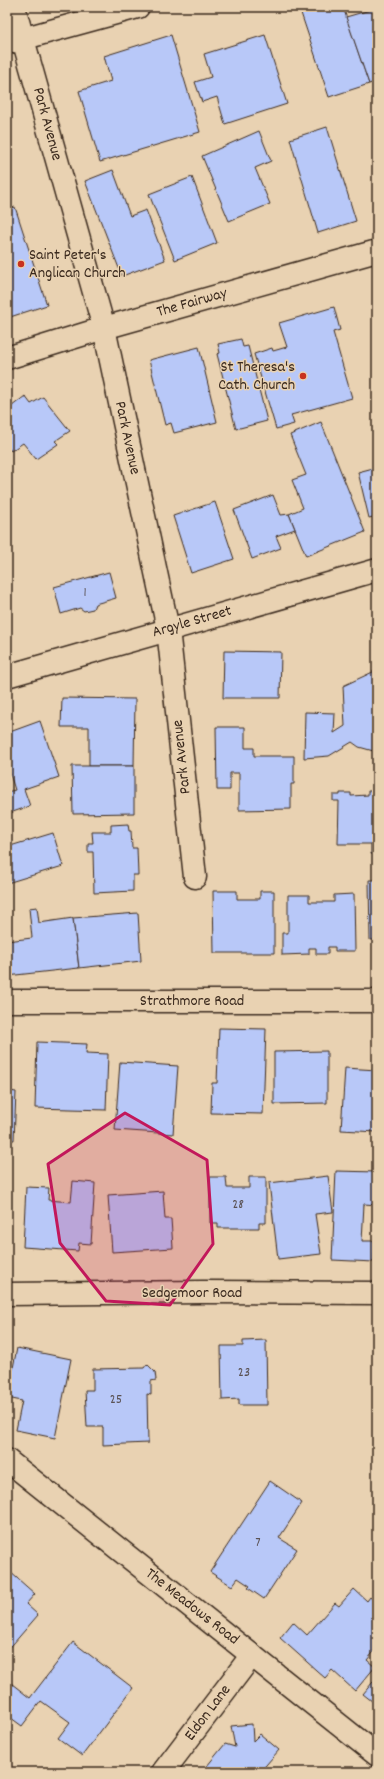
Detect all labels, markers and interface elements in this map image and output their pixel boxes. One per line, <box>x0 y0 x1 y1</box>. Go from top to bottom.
street label: Park Avenue <box>26 85 68 163</box>
place label: Saint Peter's Anglican Church <box>29 244 126 285</box>
marker: Saint Peter's Anglican Church <box>16 259 26 269</box>
street label: The Fairway <box>154 282 230 324</box>
place label: St Theresa's Cath. Church <box>218 356 295 397</box>
marker: St Theresa's Cath. Church <box>298 371 308 381</box>
street label: Park Avenue <box>108 399 146 477</box>
house number: 1 <box>83 583 87 603</box>
street label: Argyle Street <box>150 600 234 644</box>
street label: Park Avenue <box>167 719 197 795</box>
street label: Strathmore Road <box>140 990 244 1013</box>
house number: 28 <box>232 1195 244 1215</box>
street label: Sedgemoor Road <box>142 1282 242 1305</box>
house number: 23 <box>238 1363 250 1383</box>
house number: 25 <box>110 1390 122 1410</box>
house number: 7 <box>255 1533 261 1553</box>
street label: The Meadows Road <box>140 1563 244 1651</box>
street label: Eldon Lane <box>179 1680 237 1746</box>

